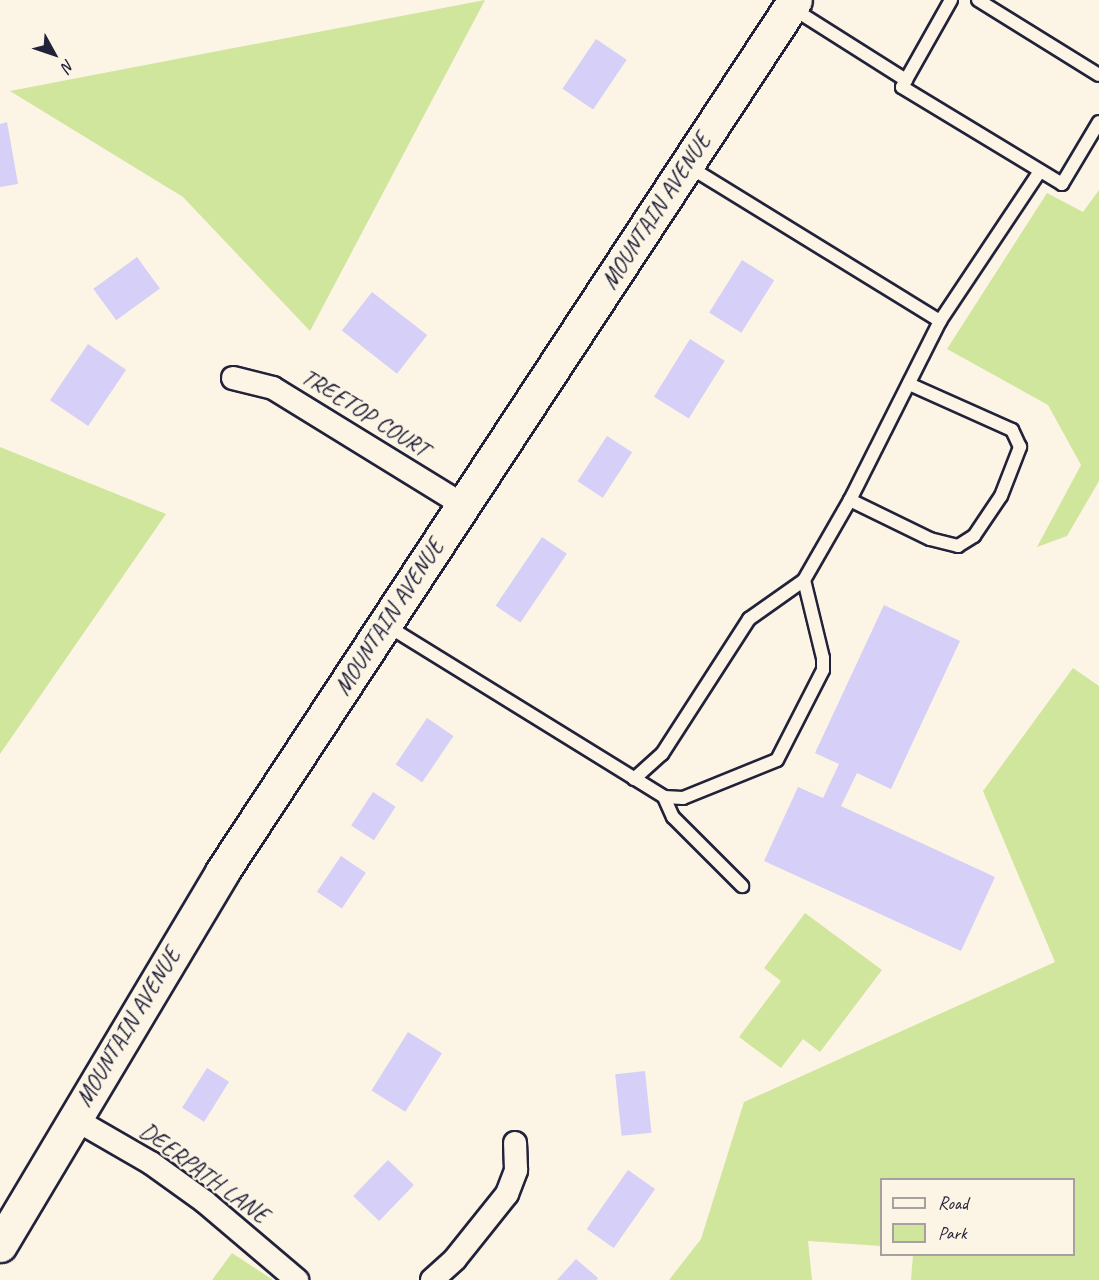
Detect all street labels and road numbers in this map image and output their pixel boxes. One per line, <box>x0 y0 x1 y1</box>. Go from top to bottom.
street label: MOUNTAIN AVENUE <box>595 128 717 294</box>
street label: TREETOP COURT <box>296 362 434 464</box>
street label: MOUNTAIN AVENUE <box>328 534 450 700</box>
street label: MOUNTAIN AVENUE <box>69 942 187 1112</box>
street label: DEERPATH LANE <box>134 1117 274 1229</box>

